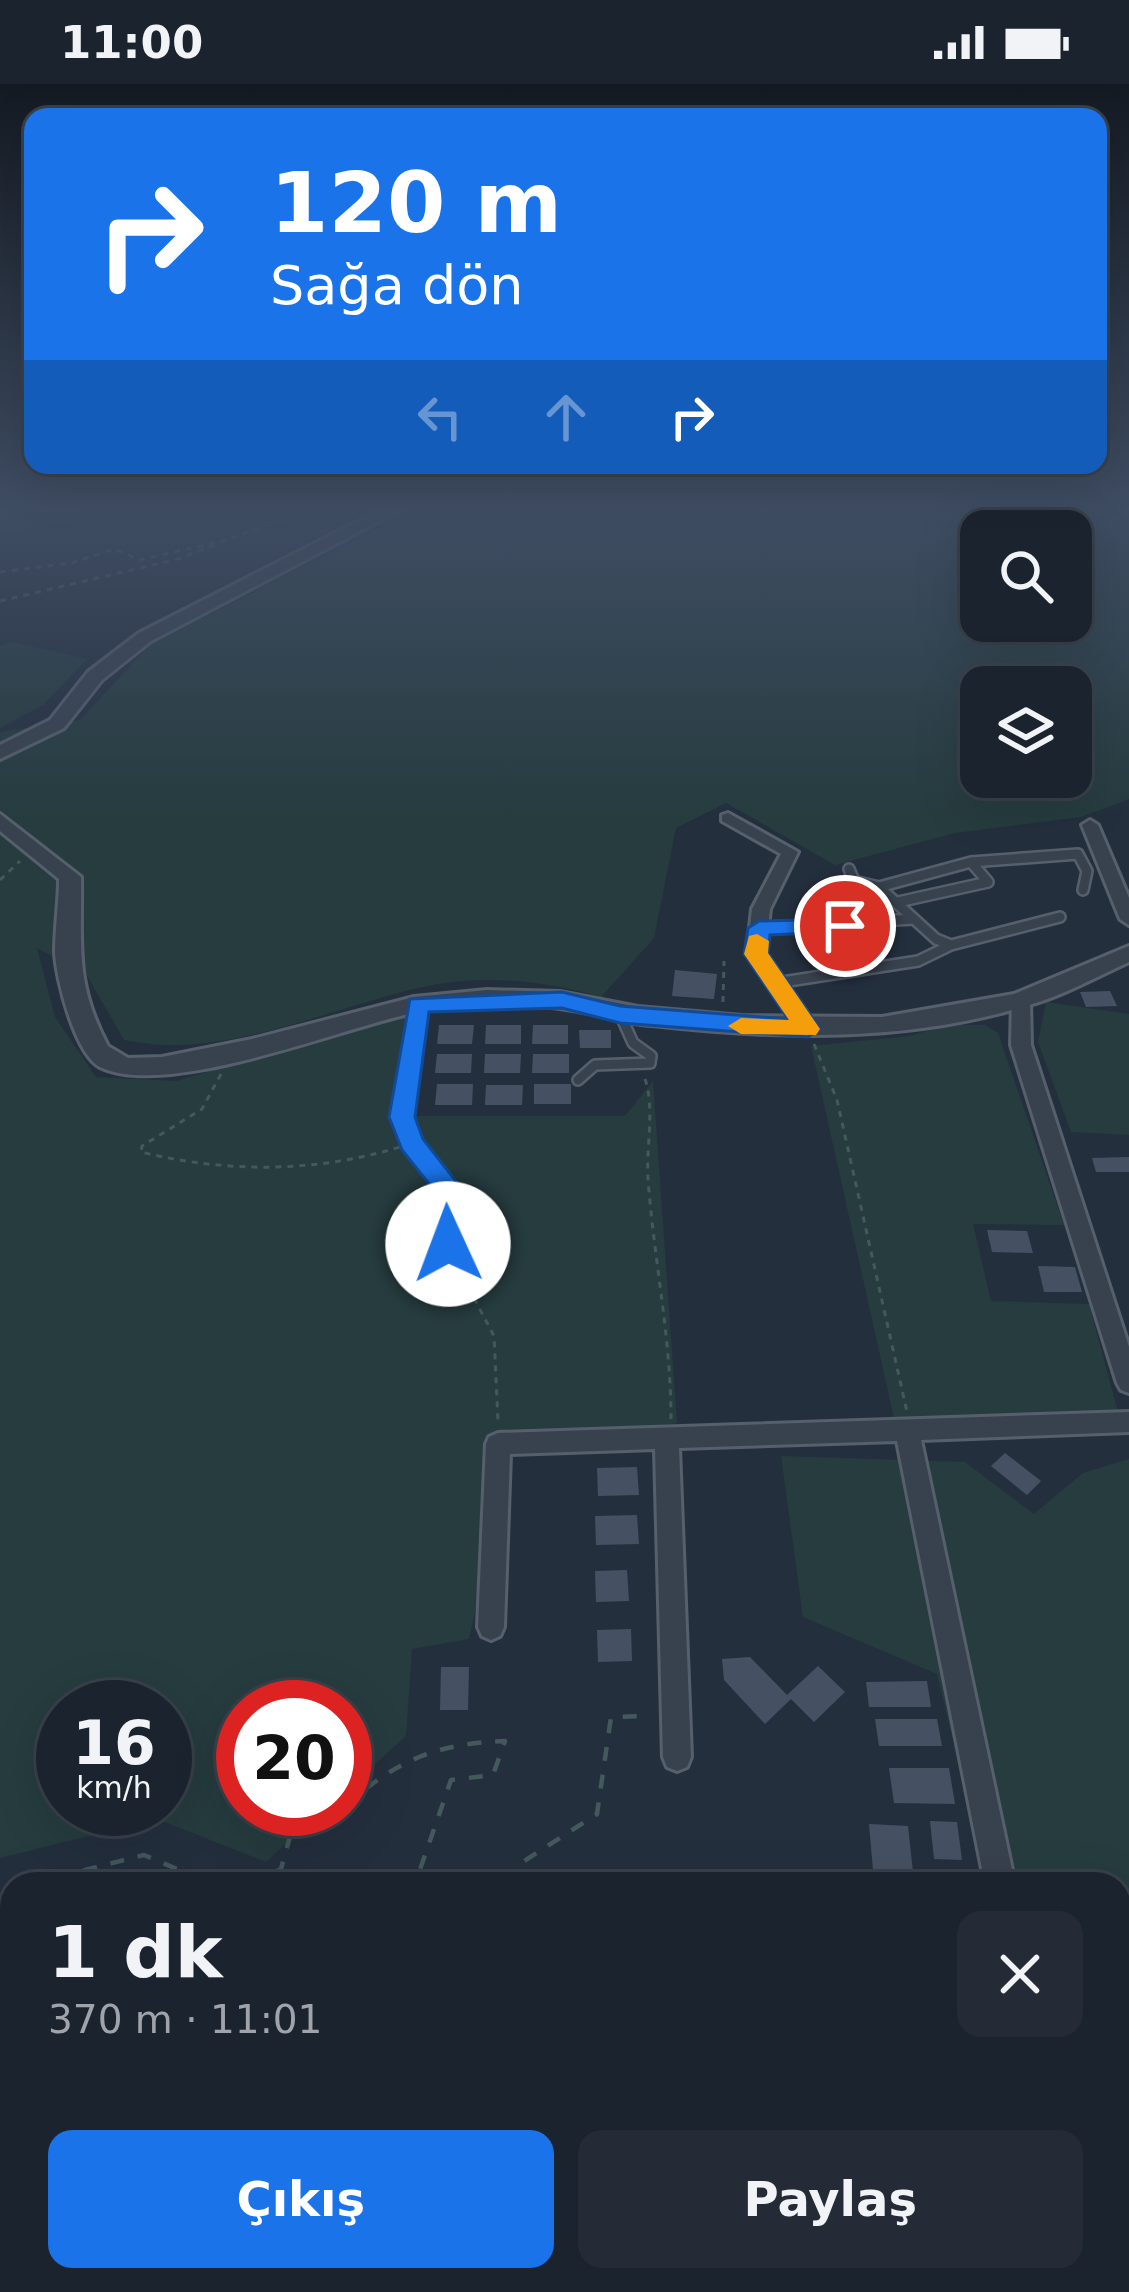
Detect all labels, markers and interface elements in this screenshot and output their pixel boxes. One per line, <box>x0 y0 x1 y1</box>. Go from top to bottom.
text: 11:00 <box>60 16 203 69</box>
text: 120 m <box>270 154 562 252</box>
icon: right <box>72 156 228 312</box>
text: Sağa dön <box>270 254 523 317</box>
icon: left <box>407 384 473 450</box>
icon: ahead <box>533 384 599 450</box>
icon: right <box>659 384 725 450</box>
map controls <box>960 510 1092 798</box>
button: search <box>960 510 1092 642</box>
button: layers <box>960 666 1092 798</box>
pin <box>794 875 896 977</box>
icon: arrive <box>812 893 878 959</box>
position arrow <box>385 1181 511 1307</box>
speed limit sign: 20 <box>216 1680 372 1836</box>
text: 16 <box>72 1708 156 1778</box>
text: km/h <box>76 1770 152 1805</box>
text: 1 dk <box>48 1910 223 1994</box>
button: close <box>957 1911 1083 2037</box>
text: 370 m · 11:01 <box>48 1997 322 2042</box>
button: Çıkış <box>48 2130 554 2268</box>
button: Paylaş <box>578 2130 1083 2268</box>

